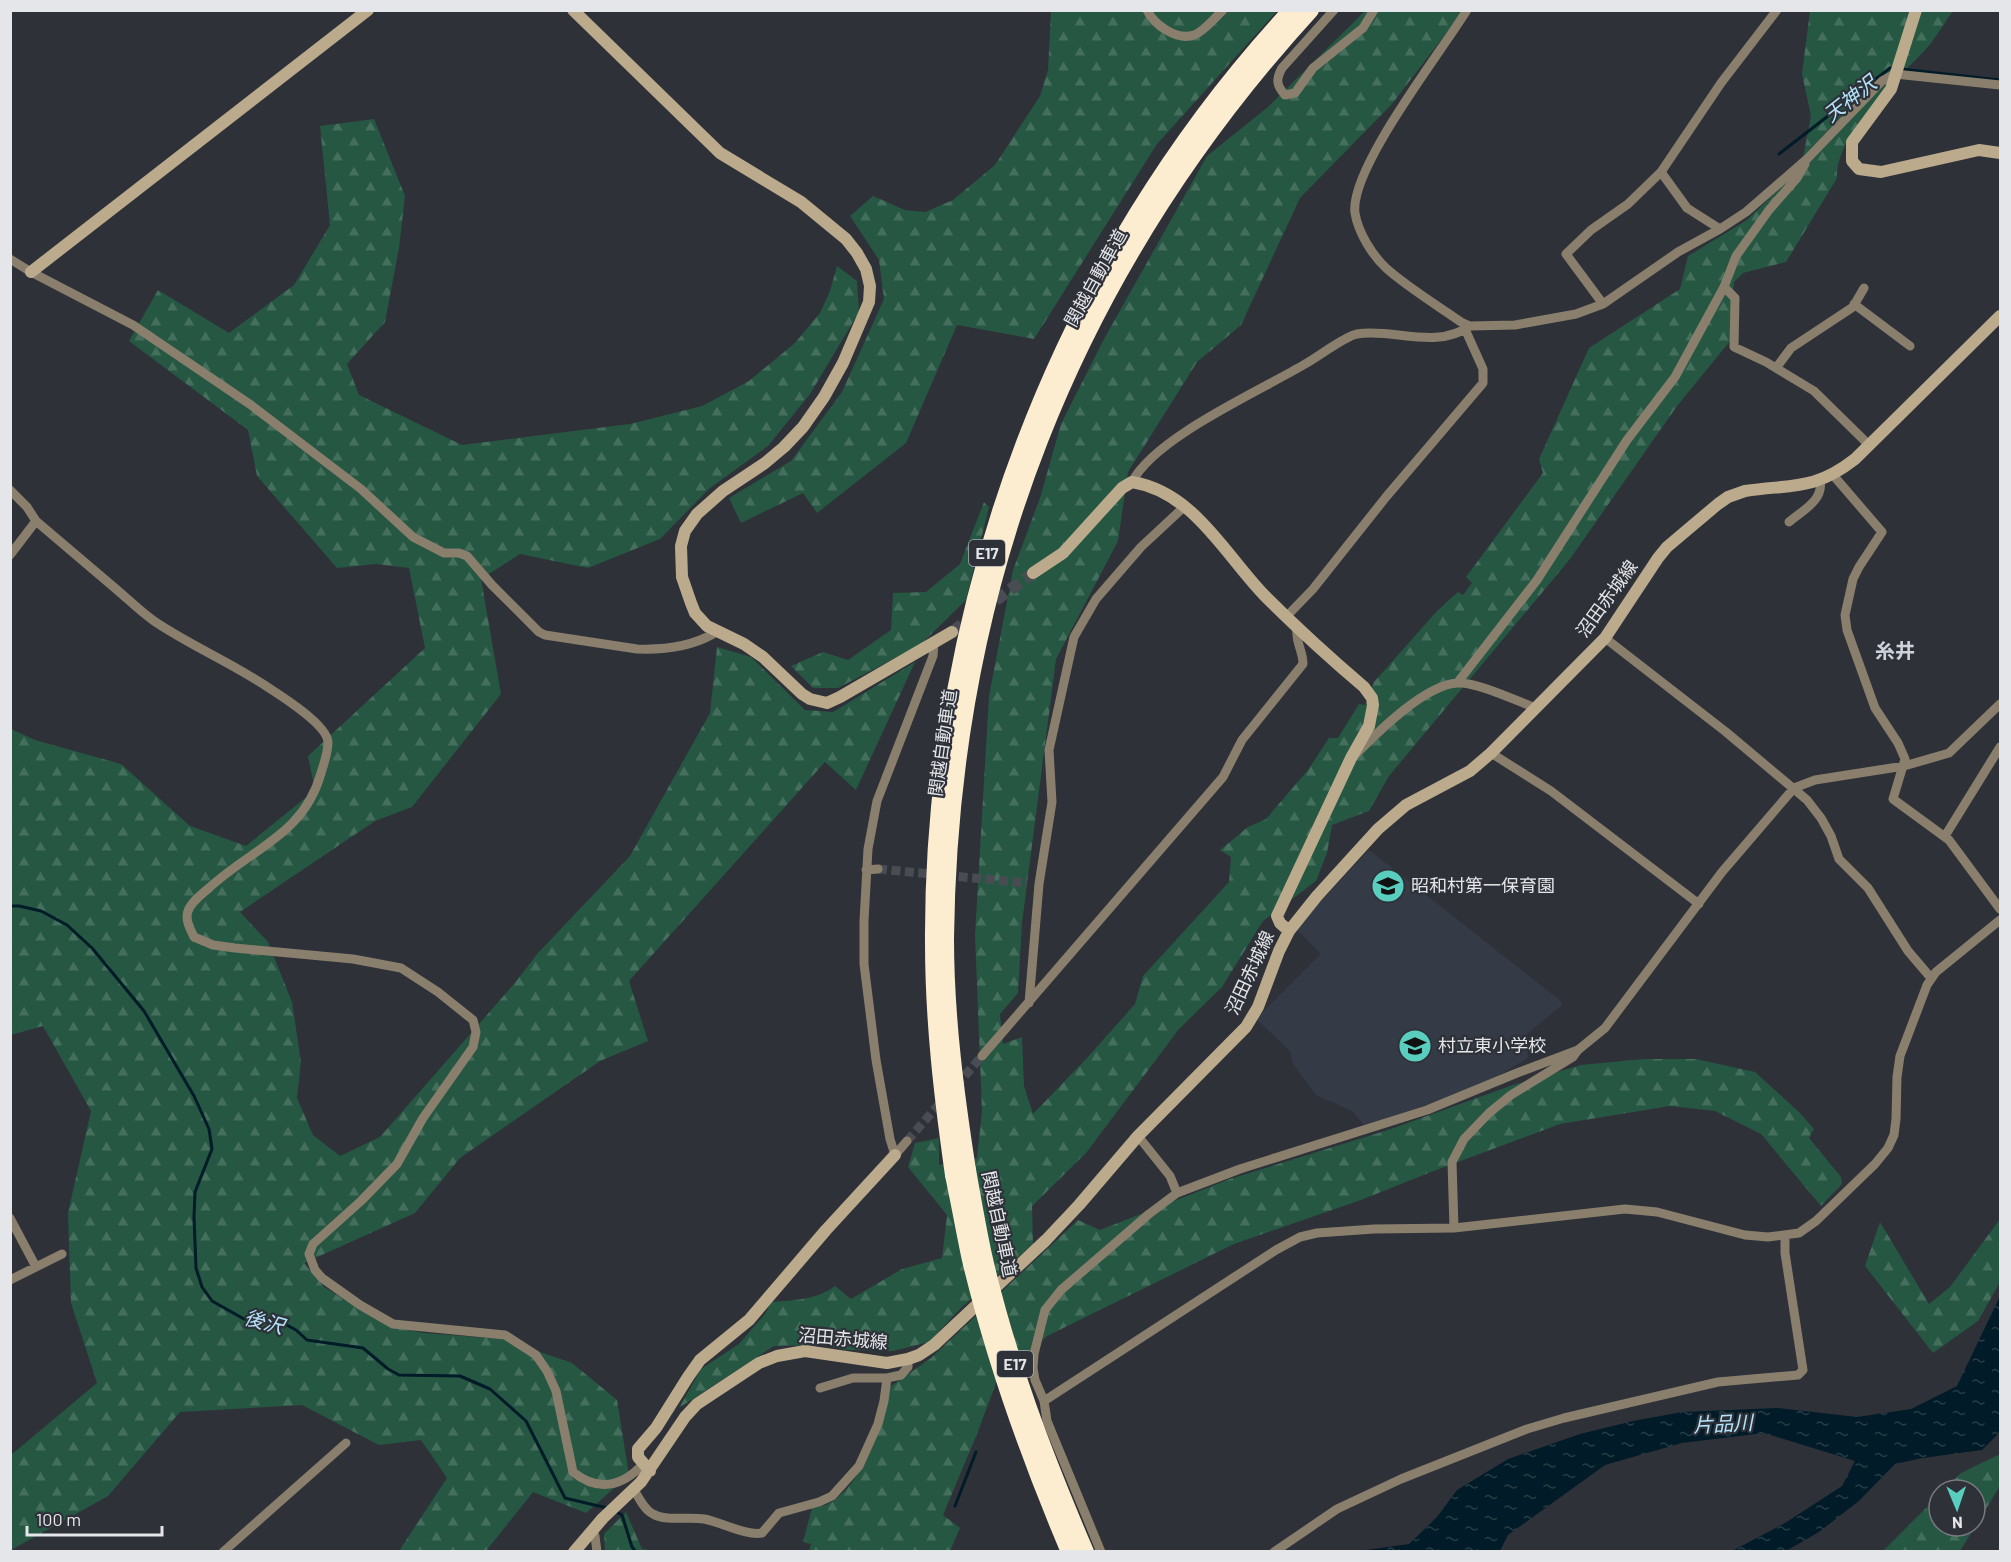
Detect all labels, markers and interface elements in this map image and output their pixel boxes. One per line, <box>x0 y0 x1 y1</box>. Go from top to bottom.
water label: 天神沢 <box>1818 68 1883 126</box>
street label: 関越自動車道 <box>1059 225 1131 330</box>
road number: E17 <box>969 540 1005 566</box>
street label: 沼田赤城線 <box>1571 556 1642 641</box>
district label: 糸井 <box>1875 638 1915 662</box>
street label: 関越自動車道 <box>924 688 960 798</box>
school or university icon: 昭和村第一保育園 <box>1370 868 1406 904</box>
place label: 昭和村第一保育園 <box>1411 874 1555 896</box>
street label: 沼田赤城線 <box>1220 927 1278 1018</box>
school or university icon: 村立東小学校 <box>1397 1028 1433 1064</box>
place label: 村立東小学校 <box>1438 1034 1546 1056</box>
street label: 関越自動車道 <box>978 1169 1022 1279</box>
water label: 後沢 <box>242 1304 290 1339</box>
street label: 沼田赤城線 <box>797 1323 889 1353</box>
road number: E17 <box>997 1351 1033 1377</box>
water label: 片品川 <box>1692 1409 1756 1437</box>
north arrow <box>1927 1478 1987 1538</box>
scale bar <box>27 1499 162 1537</box>
text: 100 m <box>36 1508 81 1530</box>
text: N <box>1952 1514 1963 1533</box>

